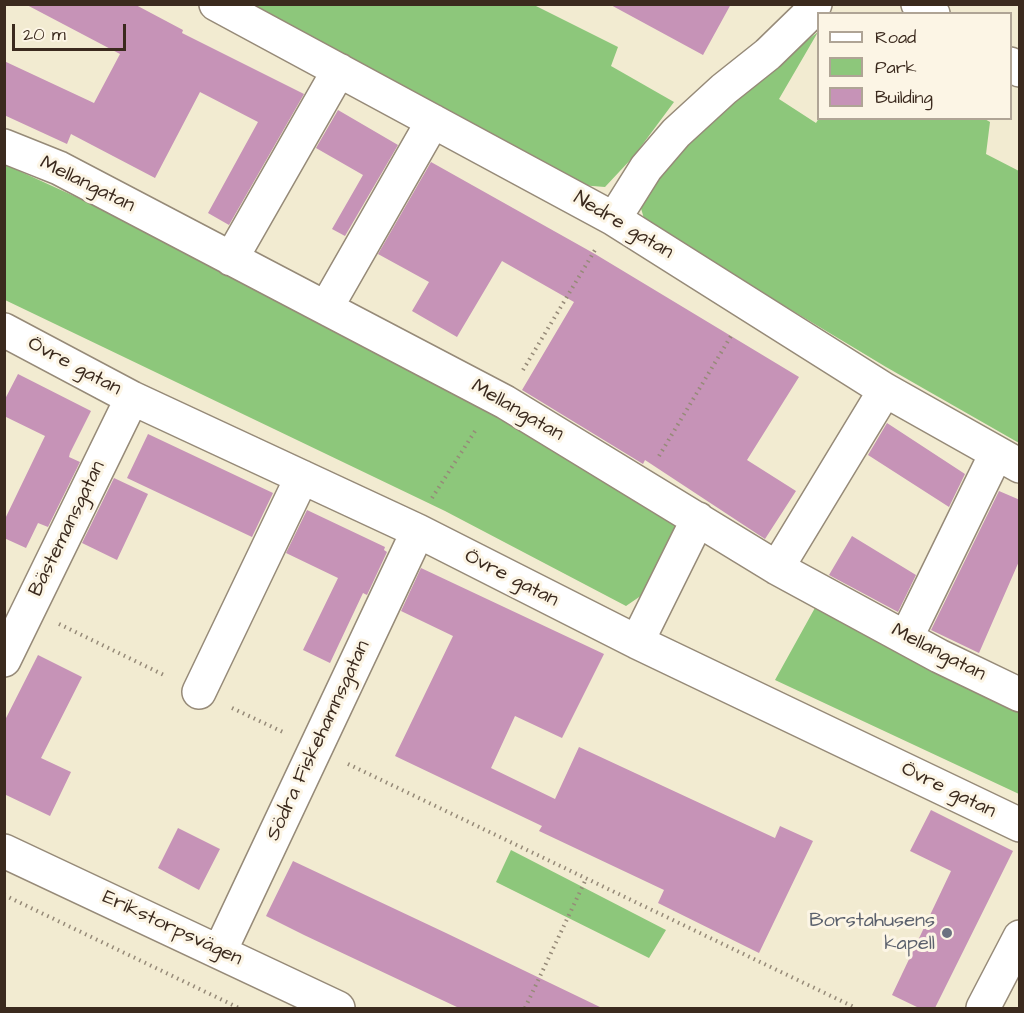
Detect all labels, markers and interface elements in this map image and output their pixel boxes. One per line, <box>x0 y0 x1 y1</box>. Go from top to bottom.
scale bar <box>15 12 129 50</box>
legend <box>817 12 1012 120</box>
text: 20 m <box>23 22 66 47</box>
text: Road <box>875 25 916 50</box>
text: Park <box>875 55 917 80</box>
text: Building <box>875 85 933 110</box>
street label: Mellangatan <box>36 152 138 218</box>
street label: Nedre gatan <box>569 187 677 265</box>
street label: Övre gatan <box>23 332 125 402</box>
street label: Mellangatan <box>467 375 567 447</box>
street label: Bästemansgatan <box>25 457 111 601</box>
street label: Övre gatan <box>460 545 562 613</box>
street label: Mellangatan <box>887 619 989 687</box>
street label: Södra Fiskehamnsgatan <box>262 637 376 845</box>
street label: Övre gatan <box>897 758 999 824</box>
street label: Erikstorpsvägen <box>98 886 246 972</box>
place label: Borstahusens kapell <box>809 910 935 957</box>
marker: Borstahusens kapell <box>940 926 954 940</box>

